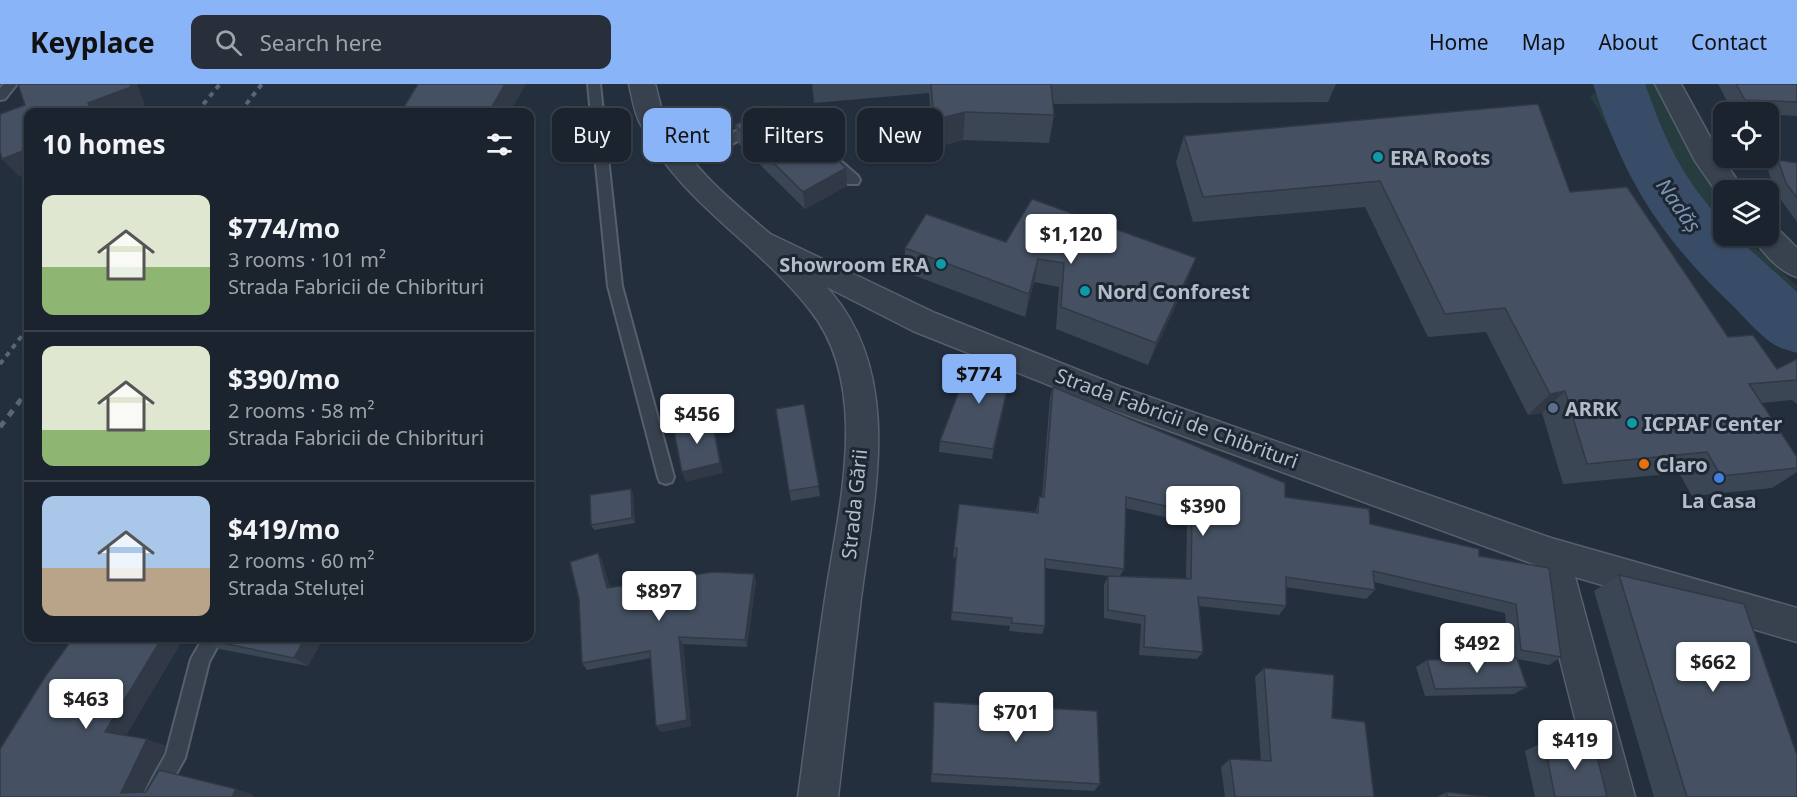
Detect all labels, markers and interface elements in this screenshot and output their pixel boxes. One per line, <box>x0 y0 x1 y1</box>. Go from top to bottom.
search box <box>191 15 611 69</box>
text: Keyplace <box>30 23 155 61</box>
icon: search <box>212 26 245 59</box>
text: Search here <box>260 27 382 57</box>
text: Home <box>1429 28 1489 56</box>
text: Map <box>1522 28 1565 56</box>
text: About <box>1598 28 1658 56</box>
text: Contact <box>1691 28 1767 56</box>
map controls <box>1713 102 1779 246</box>
button: locate <box>1713 102 1779 168</box>
chip: Buy <box>552 108 631 162</box>
chip: Rent <box>643 108 731 162</box>
chip: Filters <box>743 108 845 162</box>
chip: New <box>857 108 943 162</box>
text: 10 homes <box>42 126 166 162</box>
icon: filters <box>483 128 516 161</box>
place label: ERA Roots <box>1390 144 1490 171</box>
marker: ERA Roots <box>1371 150 1385 164</box>
water label: Nadăș <box>1650 172 1708 238</box>
button: layers <box>1713 180 1779 246</box>
text: $774/mo <box>228 210 340 246</box>
pin: $1,120 <box>1022 214 1120 265</box>
icon: home <box>90 219 162 291</box>
text: $1,120 <box>1040 220 1102 247</box>
text: 3 rooms · 101 m² <box>228 246 386 273</box>
place label: Showroom ERA <box>779 251 929 278</box>
marker: Showroom ERA <box>934 257 948 271</box>
text: Strada Fabricii de Chibrituri <box>228 273 484 300</box>
place label: Nord Conforest <box>1097 278 1250 305</box>
marker: Nord Conforest <box>1078 284 1092 298</box>
pin: $774 <box>943 354 1015 405</box>
text: $774 <box>956 360 1002 387</box>
text: $390/mo <box>228 361 340 397</box>
street label: Strada Fabricii de Chibrituri <box>1052 362 1302 474</box>
icon: home <box>90 370 162 442</box>
pin: $456 <box>661 394 733 445</box>
place label: ARRK <box>1565 395 1619 422</box>
text: 2 rooms · 58 m² <box>228 397 375 424</box>
text: $456 <box>674 400 720 427</box>
marker: ARRK <box>1546 401 1560 415</box>
place label: ICPIAF Center <box>1644 410 1782 437</box>
marker: ICPIAF Center <box>1625 416 1639 430</box>
text: Strada Fabricii de Chibrituri <box>228 424 484 451</box>
street label: Strada Gării <box>835 448 873 560</box>
place label: Claro <box>1656 451 1708 478</box>
marker: Claro <box>1637 457 1651 471</box>
marker: La Casa <box>1712 471 1726 485</box>
pin: $390 <box>1167 486 1239 537</box>
place label: La Casa <box>1681 487 1757 514</box>
text: $390 <box>1180 492 1226 519</box>
text: $419/mo <box>228 511 340 547</box>
icon: home <box>90 520 162 592</box>
text: 2 rooms · 60 m² <box>228 547 375 574</box>
pin: $897 <box>623 571 695 622</box>
text: Strada Steluței <box>228 574 365 601</box>
text: $897 <box>636 577 682 604</box>
pin: $492 <box>1441 623 1513 674</box>
text: $492 <box>1454 629 1500 656</box>
pin: $662 <box>1677 642 1749 693</box>
text: $662 <box>1690 648 1736 675</box>
pin: $463 <box>50 679 122 730</box>
text: $463 <box>63 685 109 712</box>
pin: $701 <box>980 692 1052 743</box>
text: $701 <box>993 698 1039 725</box>
pin: $419 <box>1539 720 1611 771</box>
text: $419 <box>1552 726 1598 753</box>

